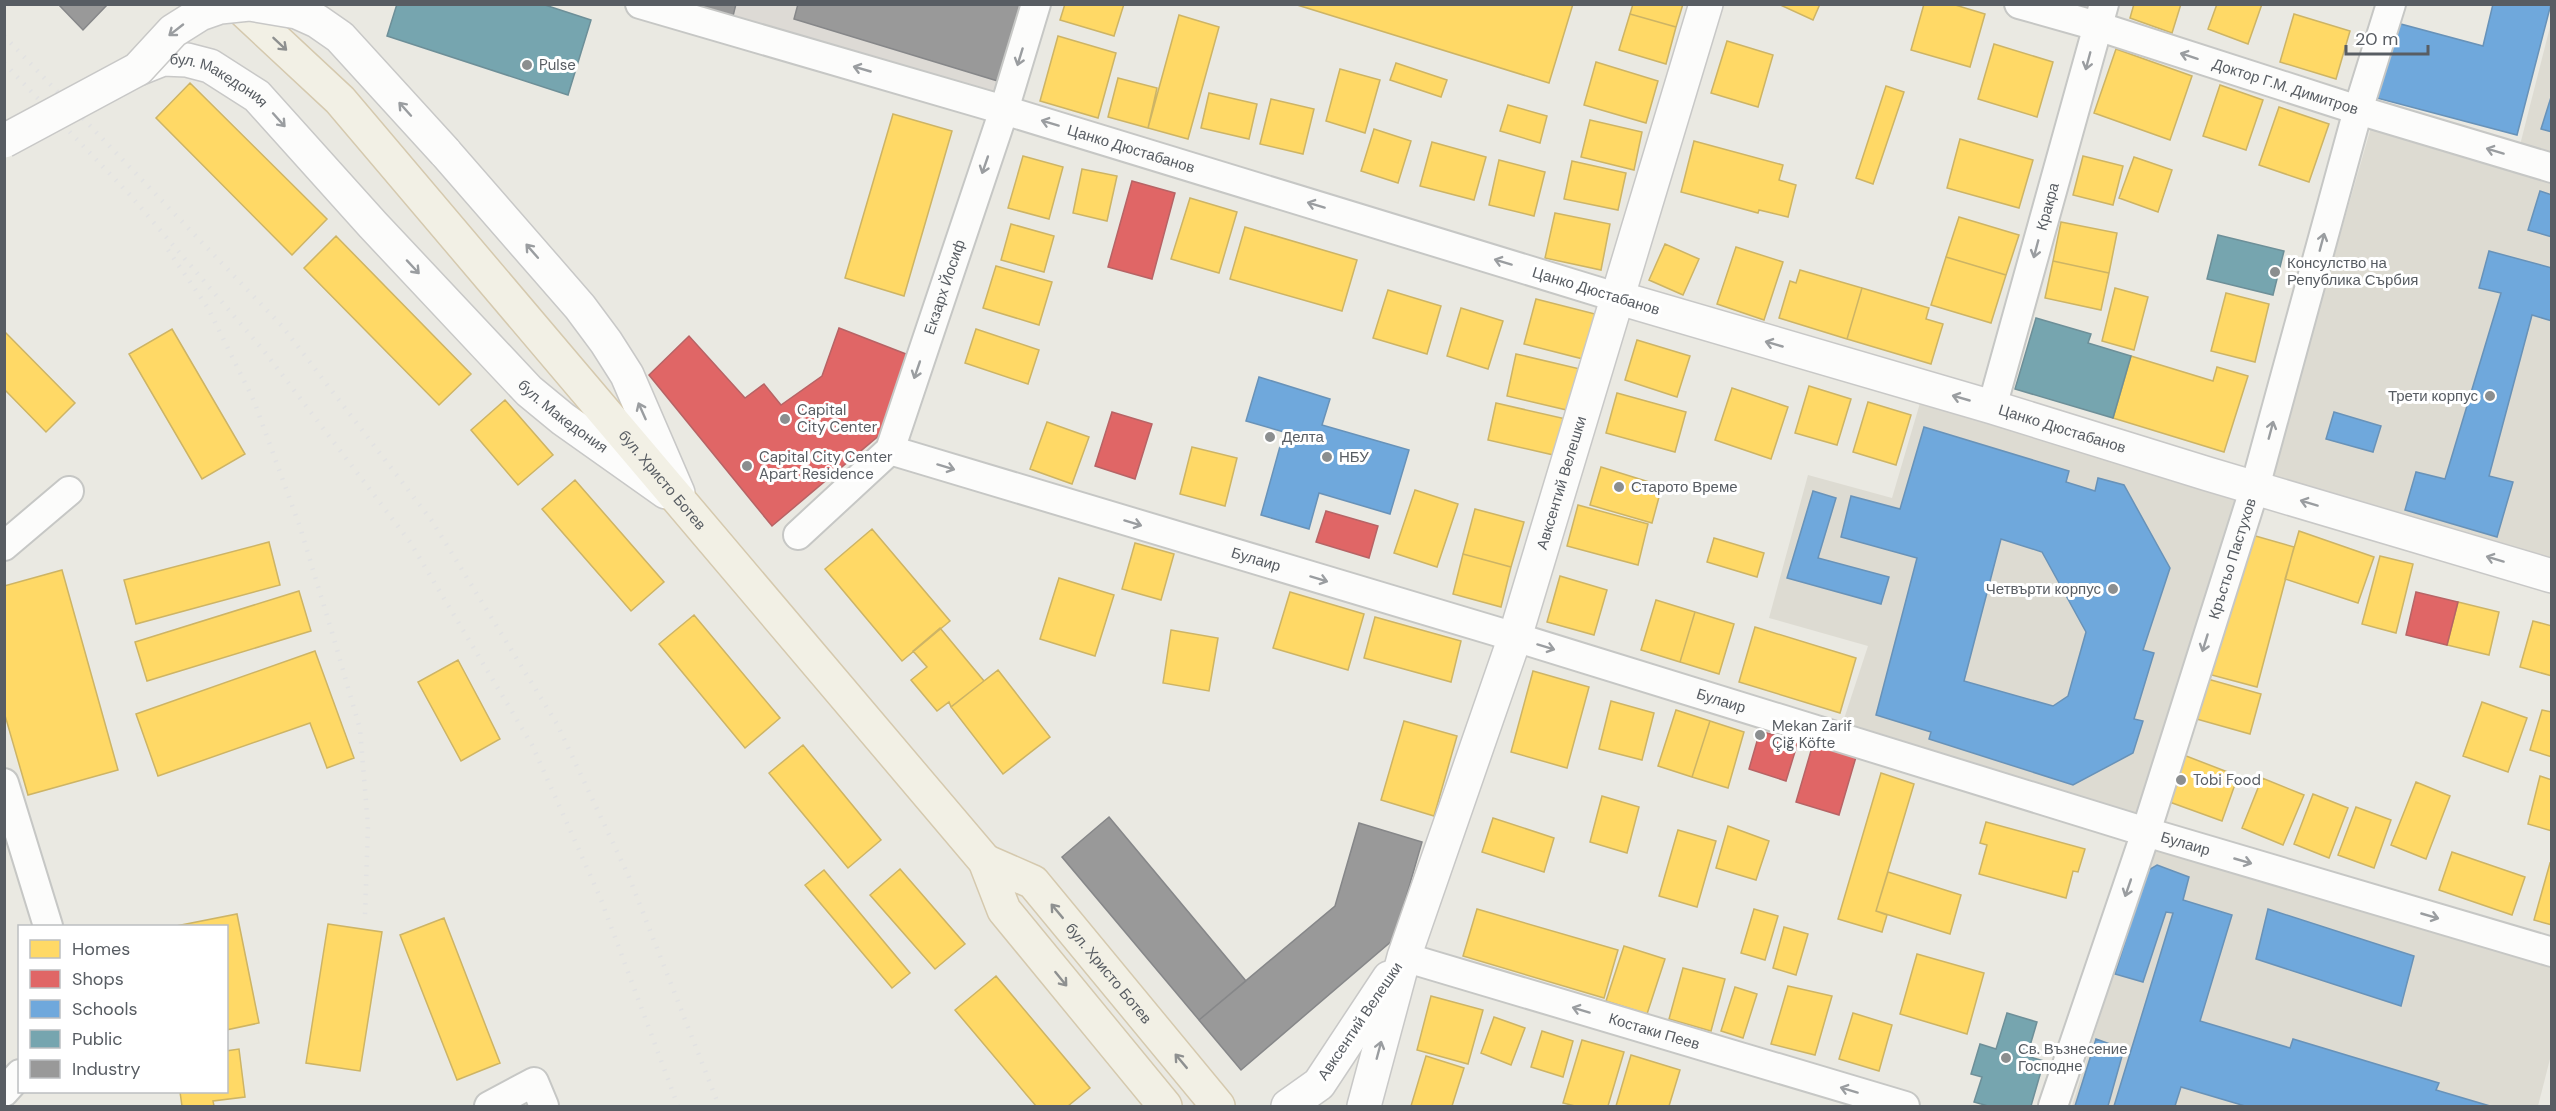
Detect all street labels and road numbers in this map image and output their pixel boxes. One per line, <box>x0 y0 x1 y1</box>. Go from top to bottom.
street label: бул. Македония <box>169 49 272 112</box>
street label: Доктор Г.М. Димитров <box>2210 54 2361 119</box>
street label: Цанко Дюстабанов <box>1065 120 1197 178</box>
street label: Кракра <box>2032 180 2064 233</box>
street label: Екзарх Йосиф <box>919 237 970 337</box>
street label: Цанко Дюстабанов <box>1530 262 1662 320</box>
street label: бул. Македония <box>513 375 612 458</box>
street label: Цанко Дюстабанов <box>1996 400 2128 458</box>
street label: Авксентий Велешки <box>1532 414 1591 552</box>
street label: бул. Христо Ботев <box>614 426 710 534</box>
street label: Кръстьо Пастухов <box>2204 496 2261 622</box>
street label: Булаир <box>1229 543 1283 576</box>
street label: Булаир <box>1694 684 1748 718</box>
street label: Булаир <box>2158 827 2213 860</box>
street label: бул. Христо Ботев <box>1061 919 1156 1028</box>
street label: Авксентий Велешки <box>1313 958 1407 1084</box>
street label: Костаки Пеев <box>1606 1008 1702 1054</box>

